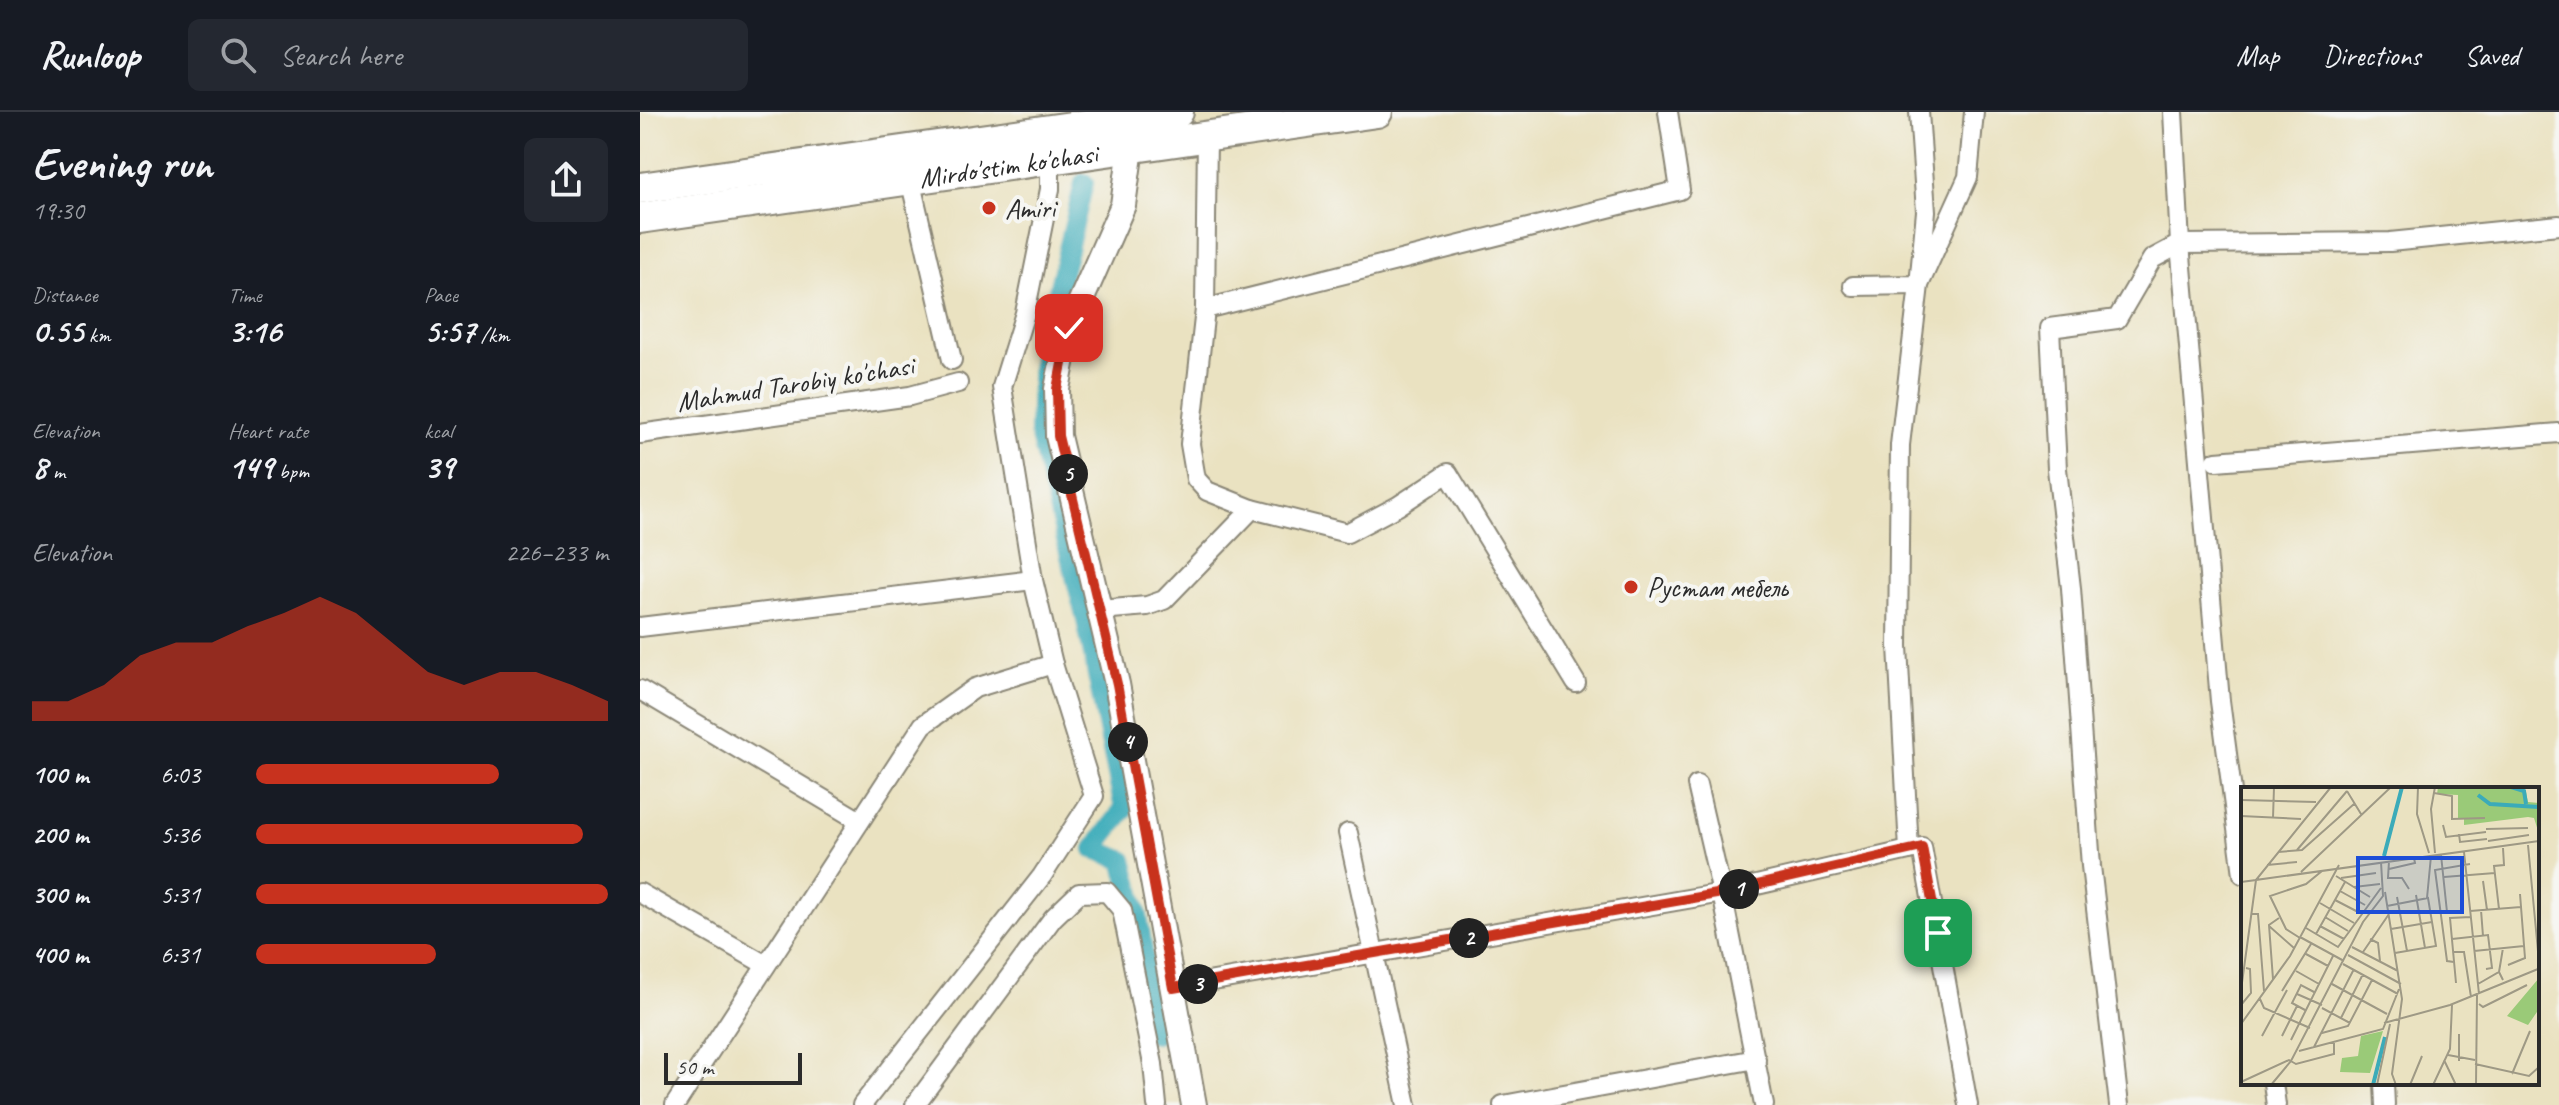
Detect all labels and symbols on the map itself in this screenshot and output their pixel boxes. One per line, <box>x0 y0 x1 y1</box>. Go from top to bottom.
street label: Mirdo'stim ko'chasi <box>917 135 1103 196</box>
place label: Amiri <box>1005 191 1059 226</box>
marker: Amiri <box>980 199 998 217</box>
pin <box>1035 294 1103 362</box>
street label: Mahmud Tarobiy ko'chasi <box>674 347 920 419</box>
pin: 5 <box>1048 454 1088 494</box>
place label: Рустам мебель <box>1647 570 1790 605</box>
marker: Рустам мебель <box>1622 578 1640 596</box>
pin: 4 <box>1108 722 1148 762</box>
inset map <box>2241 787 2539 1085</box>
pin: 1 <box>1719 869 1759 909</box>
pin <box>1904 899 1972 967</box>
pin: 2 <box>1449 918 1489 958</box>
pin: 3 <box>1178 964 1218 1004</box>
scale bar <box>664 1049 802 1085</box>

